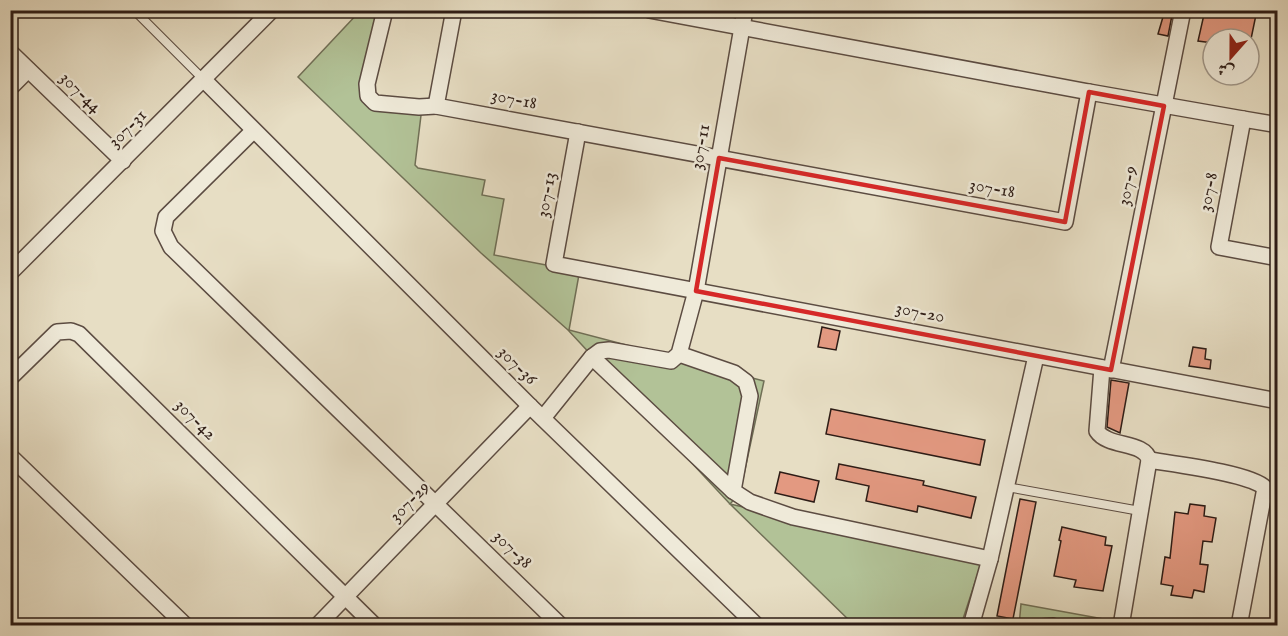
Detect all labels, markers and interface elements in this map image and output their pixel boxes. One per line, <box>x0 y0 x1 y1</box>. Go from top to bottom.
north arrow <box>1201 27 1261 87</box>
text: ش <box>1215 57 1237 81</box>
street label: 307-44 <box>54 67 106 119</box>
street label: 307-18 <box>489 84 539 116</box>
street label: 307-31 <box>104 105 152 153</box>
street label: 307-11 <box>686 122 716 172</box>
street label: 307-9 <box>1113 164 1143 208</box>
street label: 307-13 <box>532 170 562 220</box>
street label: 307-8 <box>1194 170 1224 214</box>
street label: 307-18 <box>967 174 1017 204</box>
street label: 307-20 <box>893 297 947 329</box>
street label: 307-36 <box>492 341 542 391</box>
street label: 307-42 <box>169 394 221 446</box>
street label: 307-29 <box>385 477 435 527</box>
street label: 307-38 <box>487 526 537 574</box>

